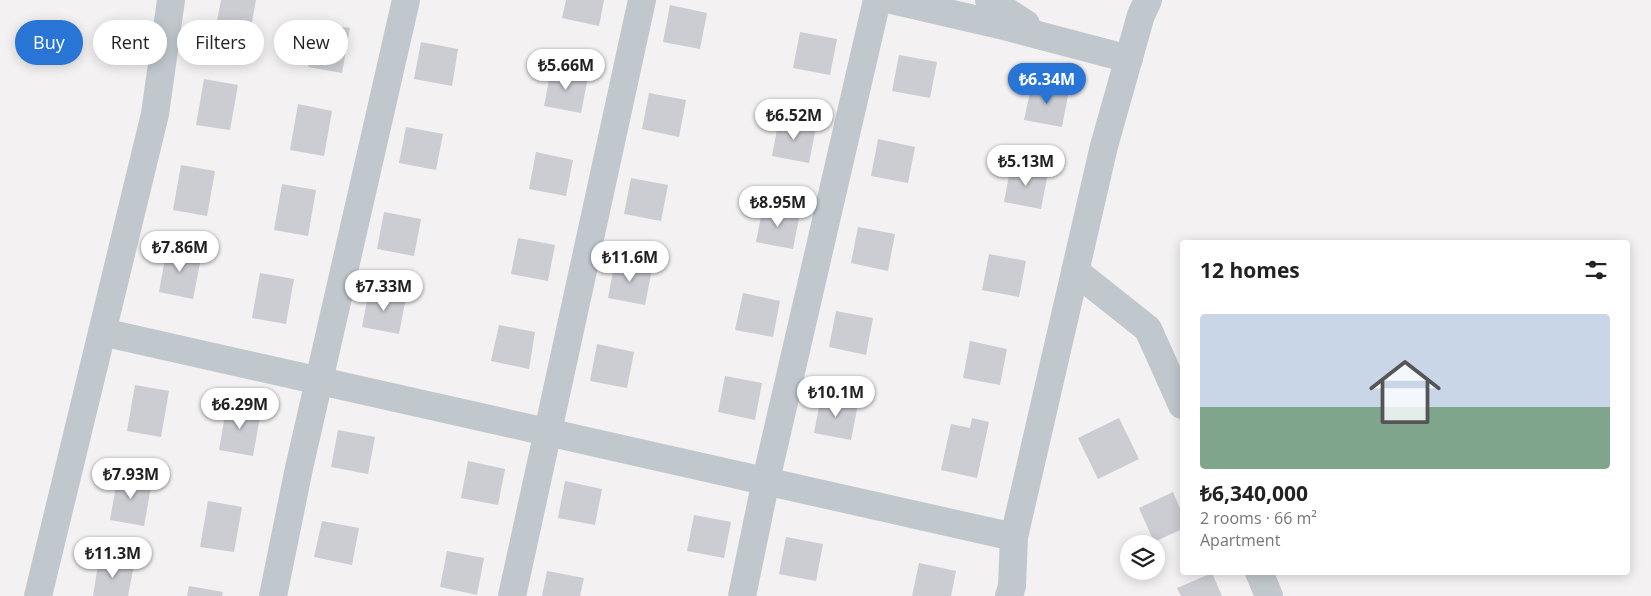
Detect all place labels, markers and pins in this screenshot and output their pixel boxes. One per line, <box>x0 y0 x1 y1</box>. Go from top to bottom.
pin: ₺5.66M <box>525 48 607 91</box>
pin: ₺6.34M <box>1006 62 1088 105</box>
pin: ₺6.52M <box>753 98 835 141</box>
pin: ₺5.13M <box>985 144 1067 187</box>
pin: ₺8.95M <box>737 186 819 228</box>
pin: ₺7.86M <box>139 230 221 273</box>
pin: ₺11.6M <box>589 240 671 283</box>
pin: ₺7.33M <box>343 270 425 312</box>
pin: ₺10.1M <box>795 376 877 418</box>
pin: ₺6.29M <box>199 388 281 430</box>
pin: ₺7.93M <box>90 458 172 500</box>
pin: ₺11.3M <box>72 536 154 579</box>

